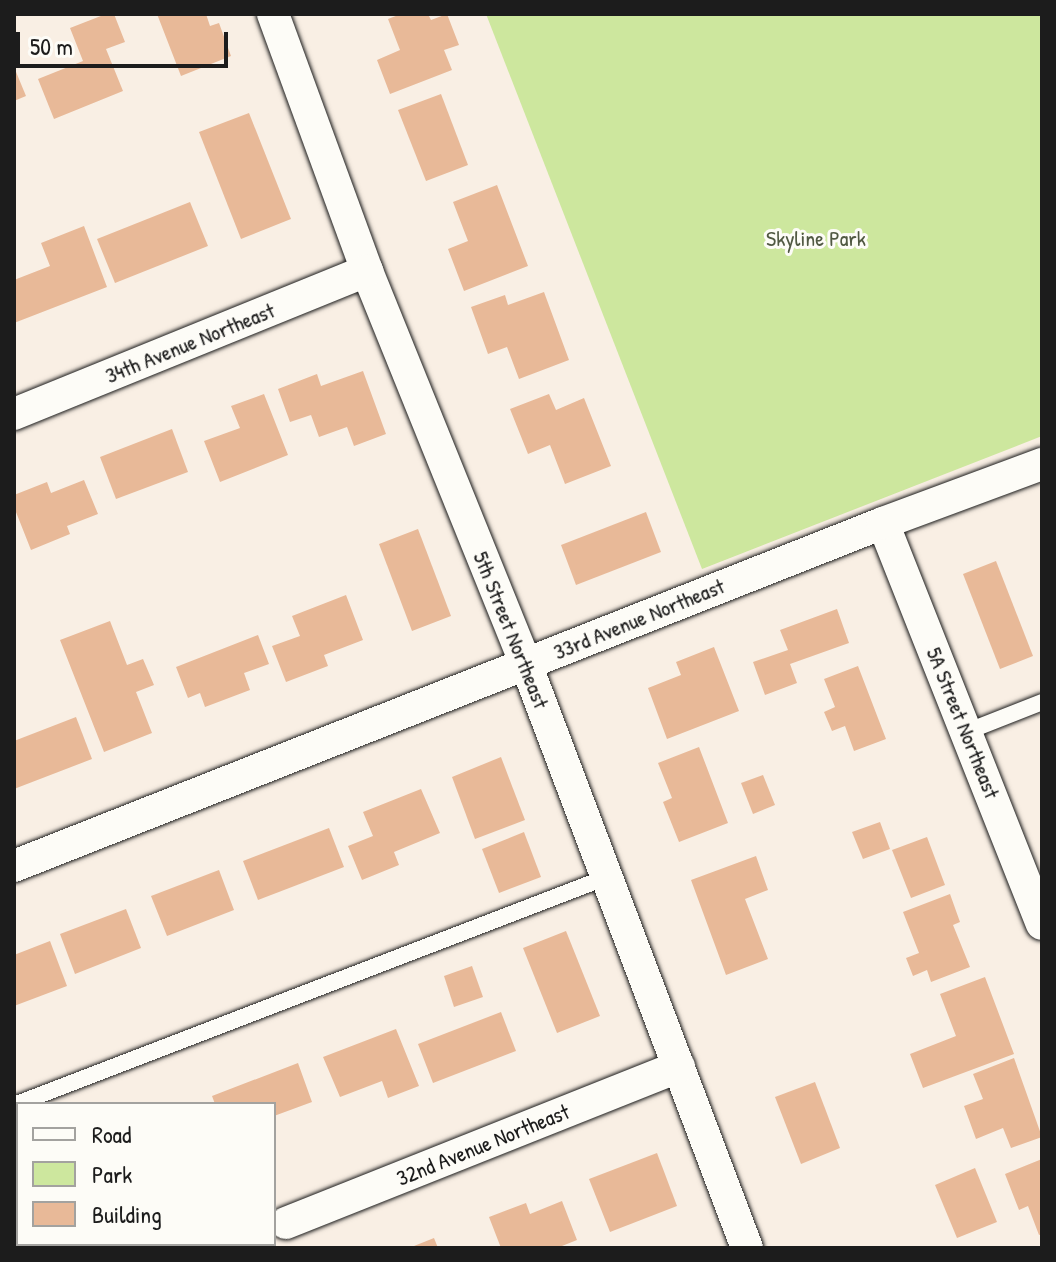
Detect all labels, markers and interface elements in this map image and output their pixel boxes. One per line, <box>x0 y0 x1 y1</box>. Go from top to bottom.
scale bar <box>20 16 232 66</box>
text: 50 m <box>30 30 73 62</box>
park label: Skyline Park <box>766 226 866 252</box>
street label: 34th Avenue Northeast <box>102 297 278 389</box>
street label: 5th Street Northeast <box>468 548 554 712</box>
street label: 33rd Avenue Northeast <box>550 573 728 665</box>
street label: 5A Street Northeast <box>921 644 1005 802</box>
street label: 32nd Avenue Northeast <box>393 1098 573 1192</box>
legend <box>16 1102 276 1246</box>
text: Road <box>92 1118 131 1150</box>
text: Park <box>92 1158 132 1190</box>
text: Building <box>92 1198 162 1230</box>

